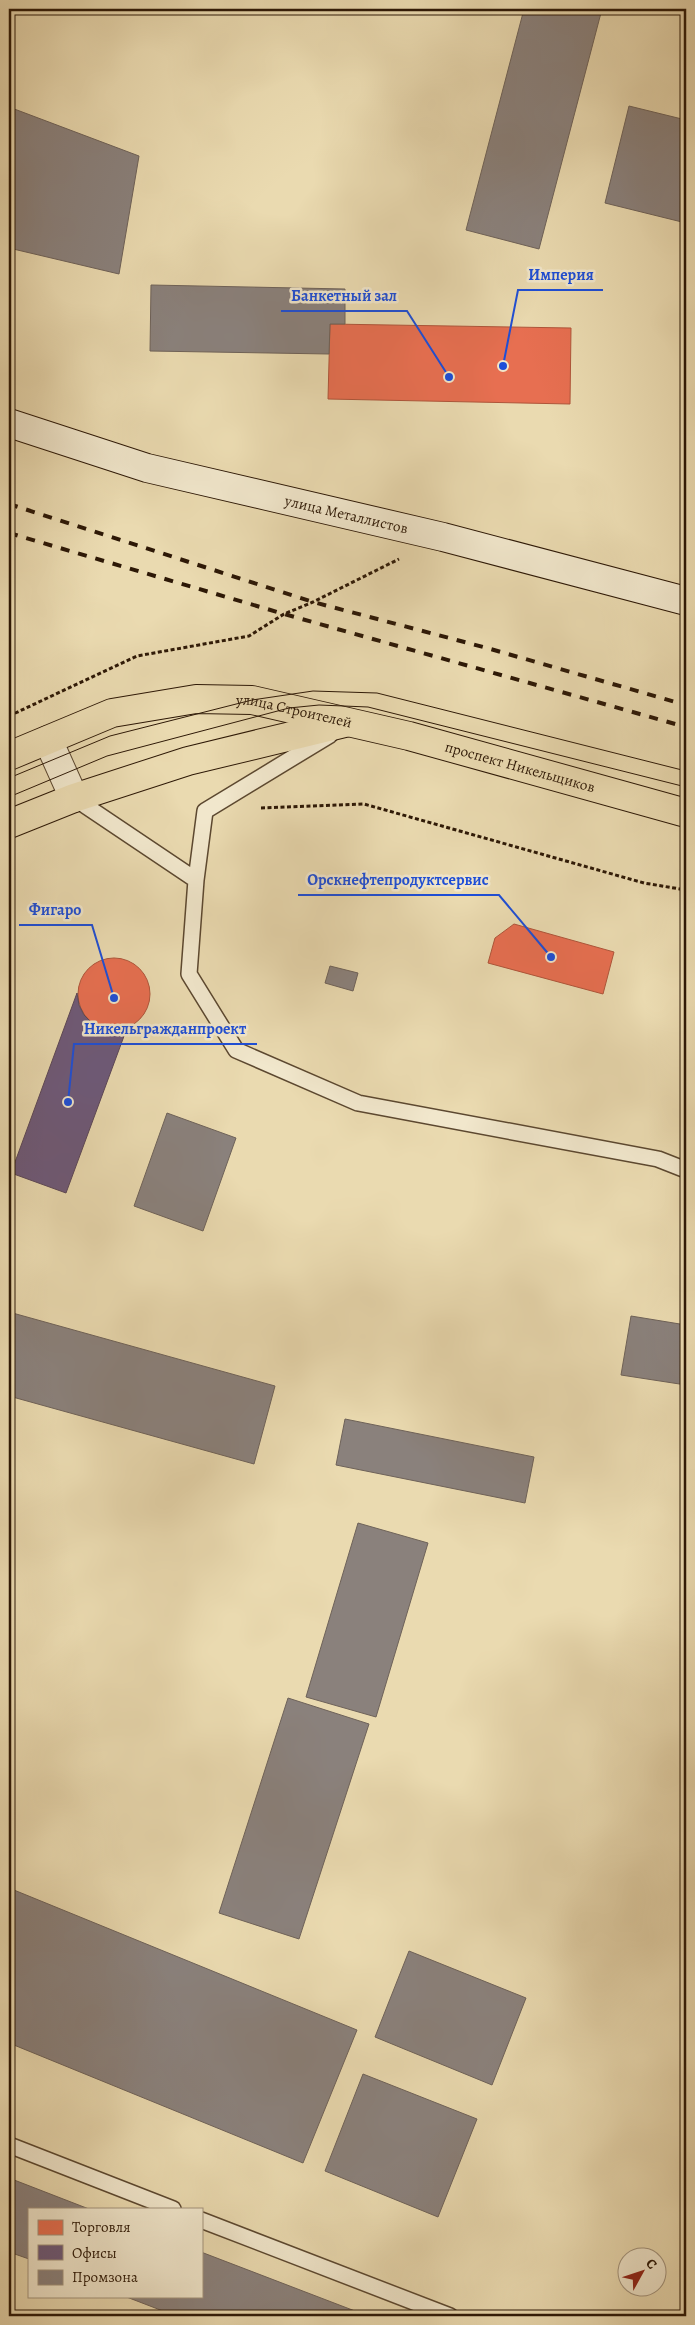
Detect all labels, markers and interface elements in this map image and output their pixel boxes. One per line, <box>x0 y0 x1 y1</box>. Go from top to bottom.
callout: Империя <box>518 259 603 290</box>
text: Империя <box>528 264 594 286</box>
callout: Банкетный зал <box>281 280 407 311</box>
text: Банкетный зал <box>291 285 397 307</box>
street label: улица Металлистов <box>282 490 410 539</box>
street label: улица Строителей <box>235 690 354 733</box>
street label: проспект Никельщиков <box>443 736 597 797</box>
callout: Орскнефтепродуктсервис <box>298 864 499 895</box>
text: Орскнефтепродуктсервис <box>307 869 489 891</box>
callout: Фигаро <box>19 894 92 925</box>
text: Фигаро <box>29 899 81 921</box>
callout: Никельгражданпроект <box>74 1013 257 1044</box>
text: Никельгражданпроект <box>84 1018 247 1040</box>
legend <box>28 2208 202 2298</box>
text: Торговля <box>72 2217 130 2237</box>
text: Офисы <box>72 2243 117 2263</box>
north arrow <box>618 2248 668 2298</box>
text: С <box>642 2255 662 2274</box>
text: Промзона <box>72 2267 138 2287</box>

